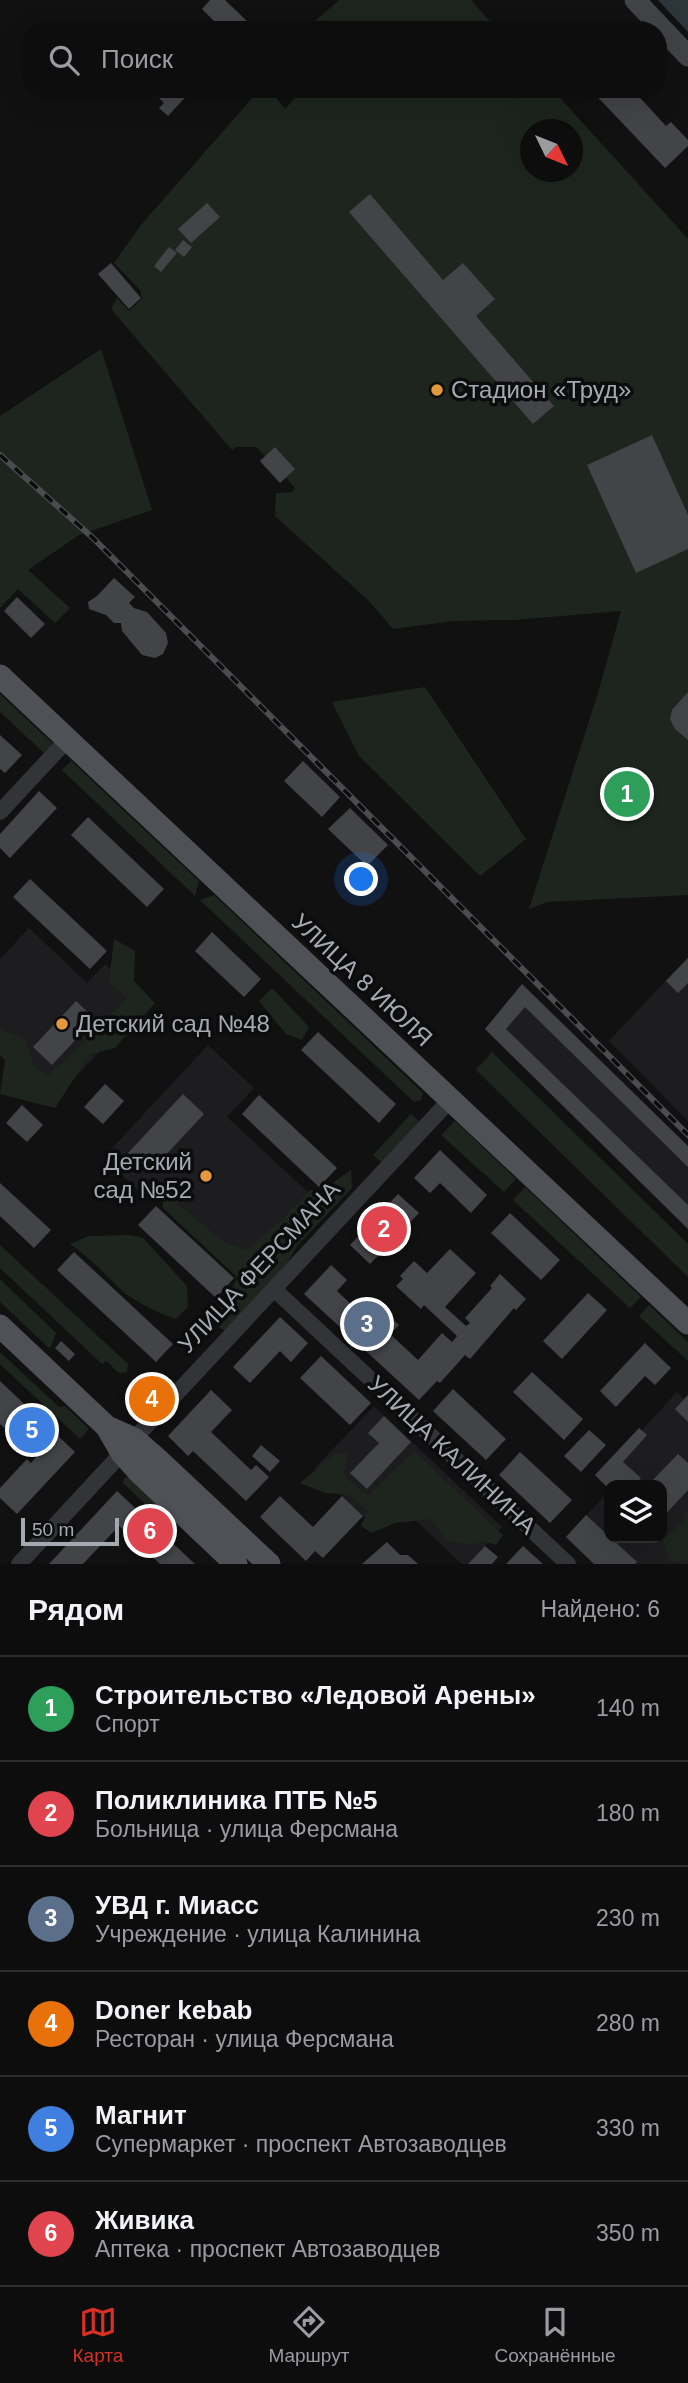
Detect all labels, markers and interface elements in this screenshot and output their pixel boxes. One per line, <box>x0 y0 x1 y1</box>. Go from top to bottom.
search box <box>21 21 667 98</box>
icon: search <box>45 41 83 79</box>
text: Поиск <box>101 44 173 74</box>
north arrow <box>520 119 583 182</box>
place label: Стадион «Труд» <box>451 376 631 403</box>
marker: Стадион «Труд» <box>429 382 445 398</box>
pin: 1 <box>604 768 650 820</box>
your location <box>344 862 378 896</box>
street label: УЛИЦА 8 ИЮЛЯ <box>287 908 438 1051</box>
place label: Детский сад №48 <box>76 1010 270 1037</box>
marker: Детский сад №48 <box>54 1016 70 1032</box>
place label: Детский сад №52 <box>94 1148 192 1203</box>
marker: Детский сад №52 <box>198 1168 214 1184</box>
street label: УЛИЦА ФЕРСМАНА <box>172 1175 345 1358</box>
pin: 2 <box>361 1203 407 1255</box>
pin: 3 <box>344 1298 390 1350</box>
street label: УЛИЦА КАЛИНИНА <box>363 1370 542 1539</box>
pin: 4 <box>129 1373 175 1425</box>
pin: 5 <box>9 1404 55 1456</box>
map controls <box>604 1480 667 1543</box>
button: layers <box>604 1480 667 1543</box>
pin: 6 <box>127 1505 173 1557</box>
scale bar <box>21 1515 119 1547</box>
text: 50 m <box>32 1519 74 1540</box>
text: Рядом <box>28 1593 124 1626</box>
text: Найдено: 6 <box>540 1596 660 1622</box>
text: Строительство «Ледовой Арены» <box>95 1680 536 1710</box>
text: 1 <box>45 1695 57 1721</box>
text: 140 m <box>596 1695 660 1721</box>
text: Спорт <box>95 1711 160 1737</box>
text: Поликлиника ПТБ №5 <box>95 1785 378 1815</box>
text: 2 <box>45 1800 57 1826</box>
text: 180 m <box>596 1800 660 1826</box>
text: Больница · улица Ферсмана <box>95 1816 398 1842</box>
text: УВД г. Миасс <box>95 1890 259 1920</box>
text: 3 <box>45 1905 57 1931</box>
text: 230 m <box>596 1905 660 1931</box>
text: Учреждение · улица Калинина <box>95 1921 420 1947</box>
text: Doner kebab <box>95 1995 253 2025</box>
text: 4 <box>45 2010 57 2036</box>
text: 280 m <box>596 2010 660 2036</box>
text: Ресторан · улица Ферсмана <box>95 2026 394 2052</box>
text: Магнит <box>95 2100 187 2130</box>
text: 5 <box>45 2115 57 2141</box>
text: 330 m <box>596 2115 660 2141</box>
text: Супермаркет · проспект Автозаводцев <box>95 2131 507 2157</box>
text: Живика <box>95 2205 194 2235</box>
text: 6 <box>45 2220 57 2246</box>
text: 350 m <box>596 2220 660 2246</box>
text: Аптека · проспект Автозаводцев <box>95 2236 440 2262</box>
tab: Карта <box>73 2303 123 2367</box>
tab: Маршрут <box>268 2303 349 2367</box>
tab: Сохранённые <box>494 2303 615 2367</box>

